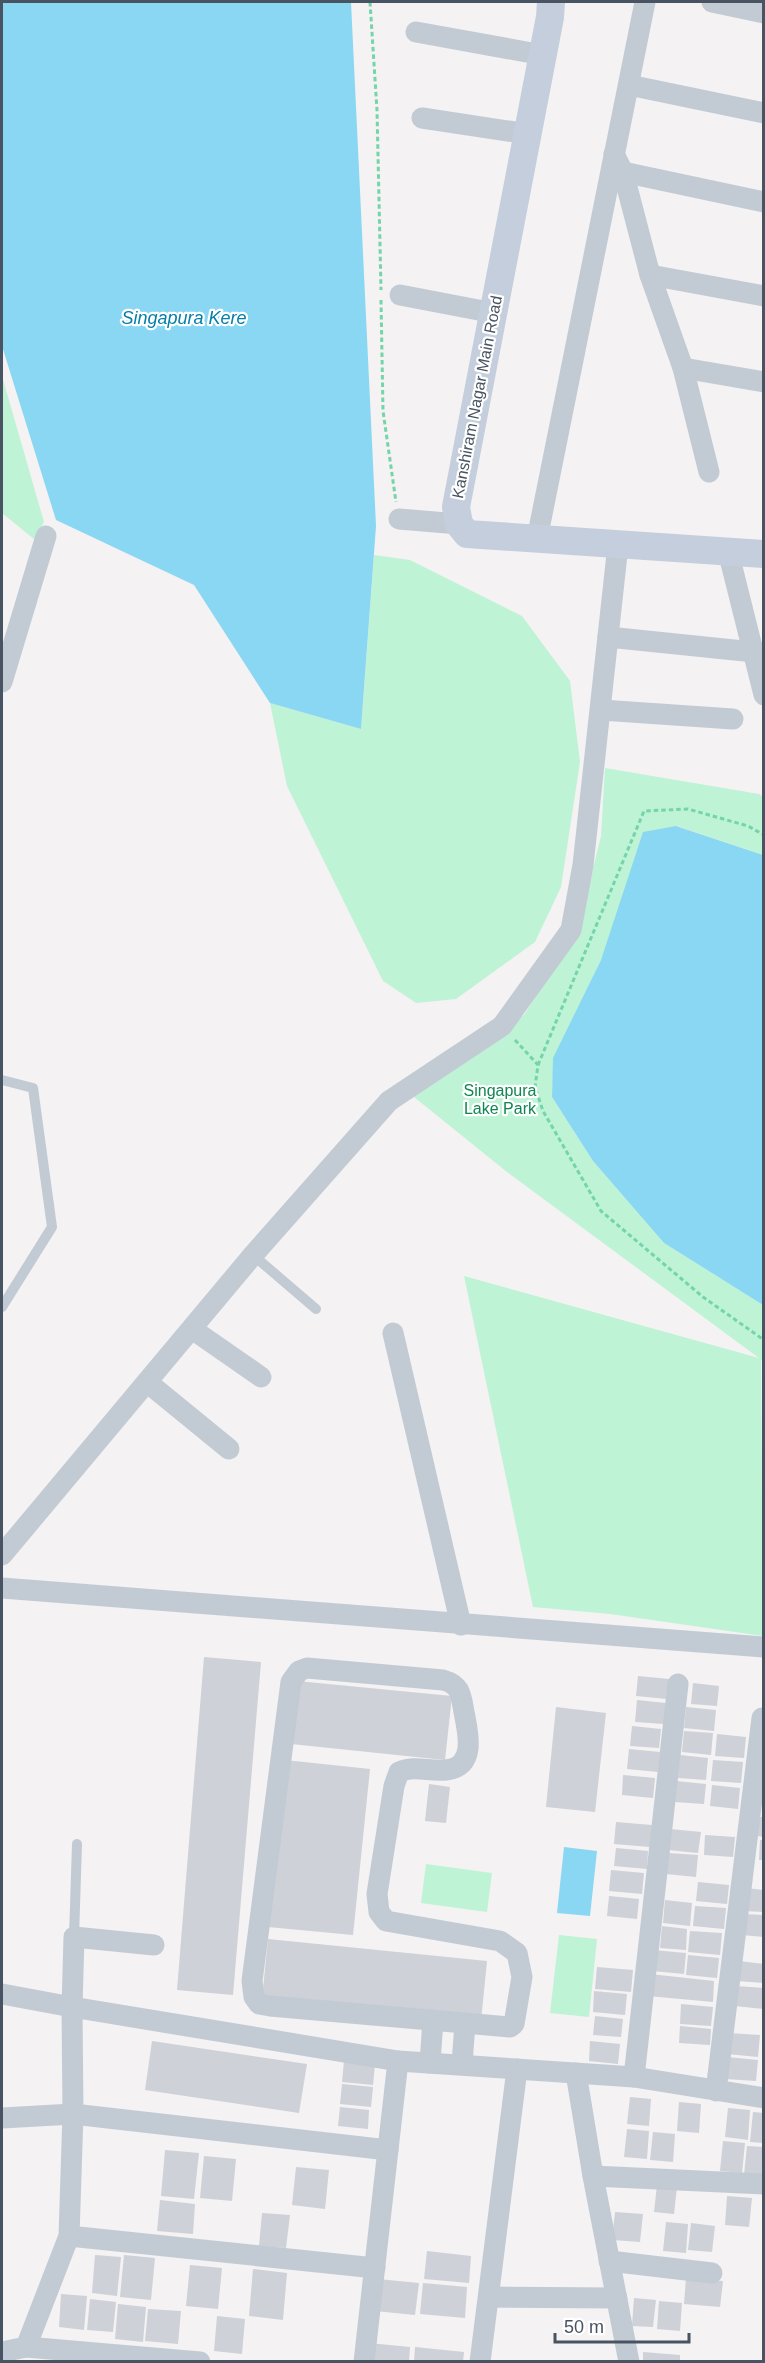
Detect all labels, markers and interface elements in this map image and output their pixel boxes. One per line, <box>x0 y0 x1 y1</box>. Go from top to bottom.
street label: Kanshiram Nagar Main Road <box>449 294 505 500</box>
water label: Singapura Kere <box>121 308 247 328</box>
park label: Singapura Lake Park <box>464 1082 537 1117</box>
scale bar <box>555 2306 688 2344</box>
text: 50 m <box>564 2317 604 2337</box>

